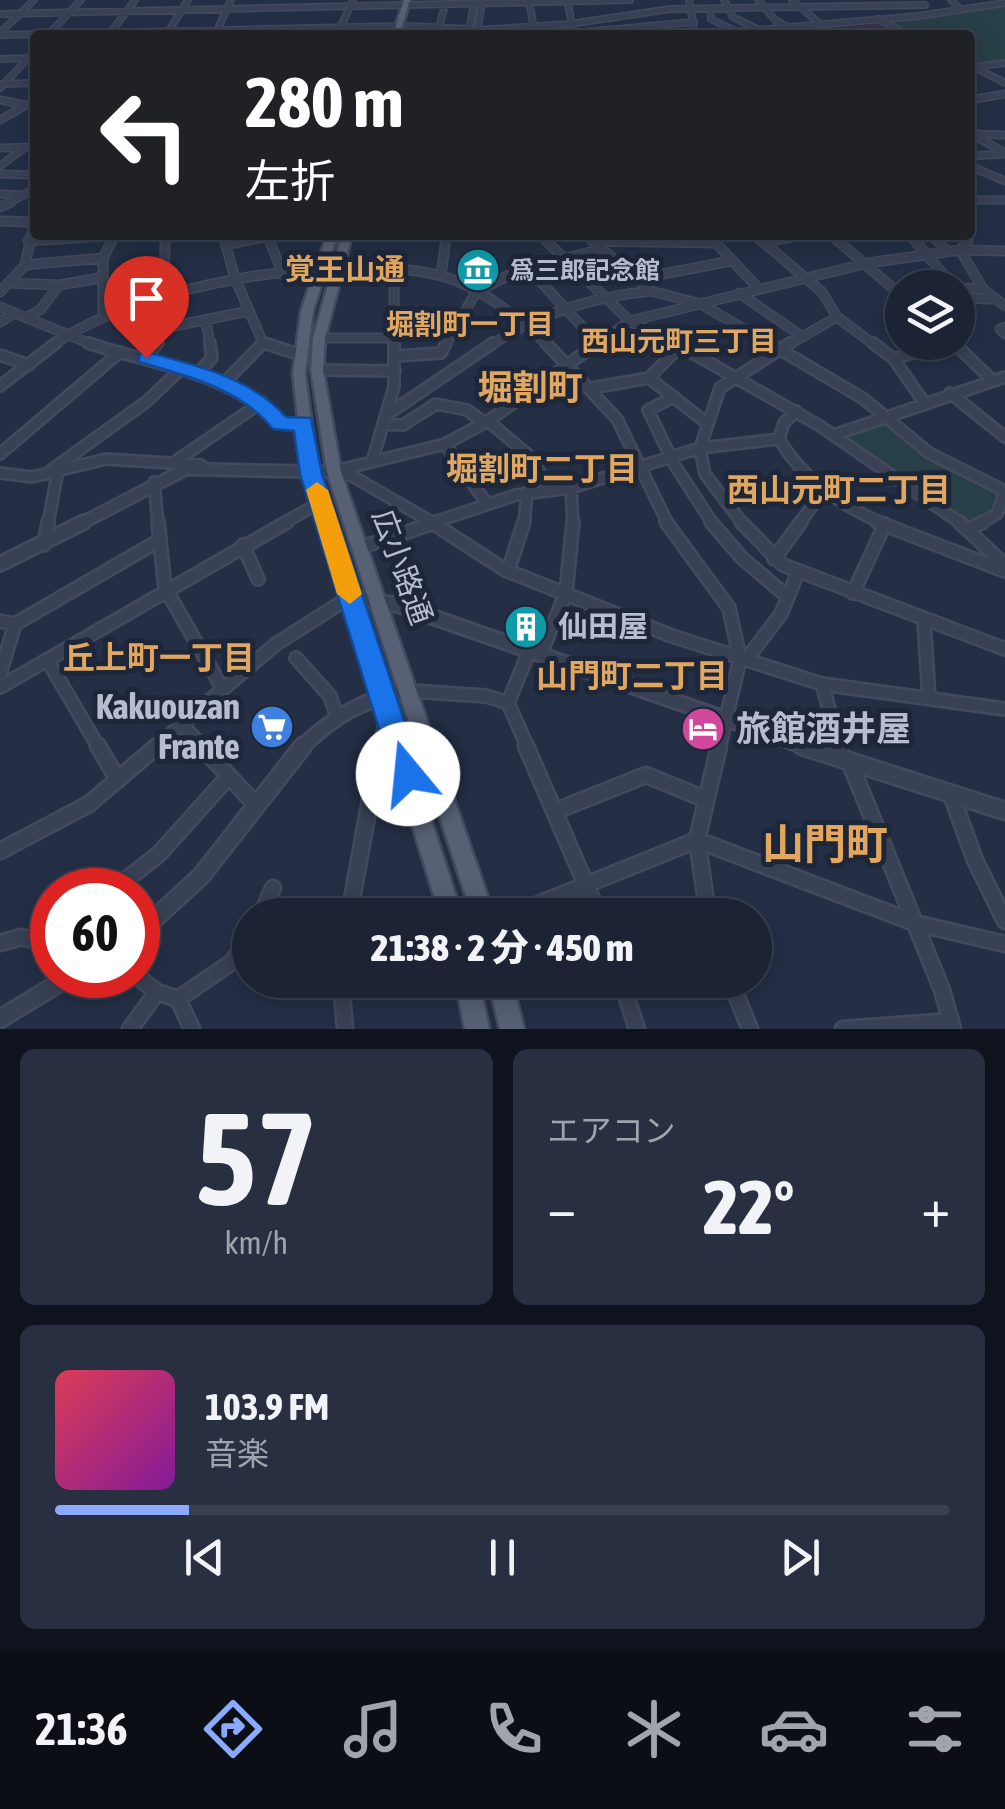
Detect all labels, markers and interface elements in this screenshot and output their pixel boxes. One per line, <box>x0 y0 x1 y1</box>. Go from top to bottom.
text: 280 m <box>245 62 404 142</box>
icon: left <box>80 70 210 200</box>
text: 左折 <box>245 155 335 207</box>
museum icon: 爲三郎記念館 <box>455 247 501 293</box>
district label: 覚王山通 <box>285 252 405 286</box>
pin <box>104 256 189 359</box>
place label: 爲三郎記念館 <box>510 256 660 284</box>
map controls <box>885 270 975 360</box>
button: layers <box>885 270 975 360</box>
icon: arrive <box>119 271 174 326</box>
district label: 堀割町一丁目 <box>386 308 554 340</box>
district label: 西山元町三丁目 <box>581 325 777 357</box>
district label: 堀割町 <box>477 367 583 407</box>
district label: 堀割町二丁目 <box>446 450 638 487</box>
district label: 西山元町二丁目 <box>727 471 951 508</box>
street label: 広小路通 <box>366 504 439 629</box>
building icon: 仙田屋 <box>503 604 549 650</box>
place label: 仙田屋 <box>558 609 648 643</box>
district label: 丘上町一丁目 <box>63 639 255 676</box>
district label: 山門町二丁目 <box>536 657 728 694</box>
place label: Kakuouzan Frante <box>96 686 240 766</box>
supermarket icon: Kakuouzan Frante <box>249 704 295 750</box>
hotel icon: 旅館酒井屋 <box>680 706 726 752</box>
place label: 旅館酒井屋 <box>736 708 911 748</box>
position arrow <box>356 722 460 826</box>
district label: 山門町 <box>762 820 888 868</box>
speed limit sign: 60 <box>30 868 160 998</box>
text: 21:38 · 2 分 · 450 m <box>371 926 633 969</box>
text: 57 <box>195 1084 317 1233</box>
text: エアコン <box>548 1112 676 1149</box>
text: 22° <box>703 1164 794 1250</box>
text: − <box>548 1176 576 1239</box>
text: + <box>921 1176 950 1239</box>
text: km/h <box>225 1224 288 1261</box>
text: 103.9 FM <box>205 1385 329 1428</box>
text: 音楽 <box>205 1435 269 1472</box>
icon: previous <box>177 1530 232 1585</box>
icon: pause <box>475 1530 530 1585</box>
icon: next <box>773 1530 828 1585</box>
icon: directions <box>198 1694 268 1764</box>
icon: music <box>338 1694 408 1764</box>
icon: phone <box>479 1694 549 1764</box>
icon: climate <box>619 1694 689 1764</box>
icon: car <box>759 1694 829 1764</box>
icon: filters <box>900 1694 970 1764</box>
text: 21:36 <box>35 1703 128 1755</box>

